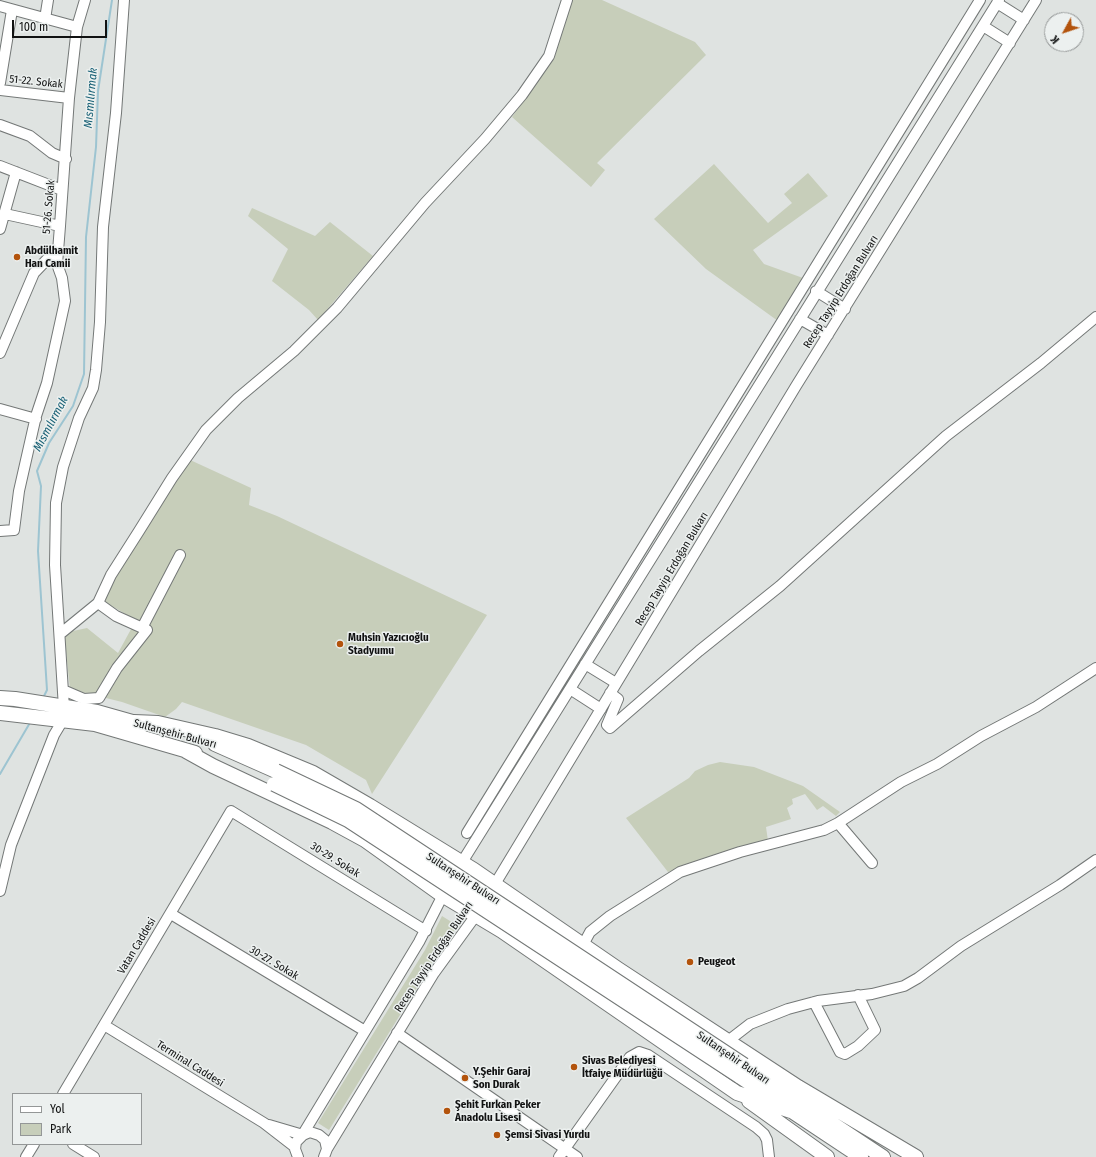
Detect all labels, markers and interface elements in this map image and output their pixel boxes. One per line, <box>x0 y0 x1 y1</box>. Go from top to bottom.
scale bar <box>14 12 109 38</box>
north arrow <box>1044 12 1084 52</box>
text: 100 m <box>19 20 48 34</box>
text: K <box>1048 33 1062 46</box>
water label: Mısmılırmak <box>81 67 101 129</box>
street label: 51-22. Sokak <box>9 73 63 91</box>
street label: 51-26. Sokak <box>40 179 58 235</box>
street label: Recep Tayyip Erdoğan Bulvarı <box>801 233 881 351</box>
place label: Abdülhamit Han Camii <box>25 244 78 270</box>
marker: Abdülhamit Han Camii <box>12 252 22 262</box>
water label: Mısmılırmak <box>30 394 72 454</box>
street label: Recep Tayyip Erdoğan Bulvarı <box>633 510 711 628</box>
place label: Muhsin Yazıcıoğlu Stadyumu <box>348 631 429 657</box>
marker: Muhsin Yazıcıoğlu Stadyumu <box>335 639 345 649</box>
street label: Sultanşehir Bulvarı <box>132 717 218 751</box>
street label: 30-29. Sokak <box>308 840 362 880</box>
street label: Sultanşehir Bulvarı <box>424 850 502 908</box>
street label: Recep Tayyip Erdoğan Bulvarı <box>392 899 476 1015</box>
street label: Vatan Caddesi <box>115 915 159 977</box>
street label: 30-27. Sokak <box>247 943 301 983</box>
place label: Peugeot <box>698 955 735 969</box>
marker: Peugeot <box>685 957 695 967</box>
street label: Sultanşehir Bulvarı <box>694 1029 772 1087</box>
street label: Terminal Caddesi <box>154 1038 226 1090</box>
place label: Sivas Belediyesi İtfaiye Müdürlüğü <box>582 1054 663 1080</box>
marker: Sivas Belediyesi İtfaiye Müdürlüğü <box>569 1062 579 1072</box>
place label: Y.Şehir Garaj Son Durak <box>473 1065 531 1091</box>
marker: Y.Şehir Garaj Son Durak <box>460 1073 470 1083</box>
legend <box>12 1093 142 1145</box>
place label: Şehit Furkan Peker Anadolu Lisesi <box>455 1098 540 1124</box>
text: Yol <box>50 1102 65 1116</box>
marker: Şehit Furkan Peker Anadolu Lisesi <box>442 1106 452 1116</box>
text: Park <box>50 1122 71 1136</box>
place label: Şemsi Sivasi Yurdu <box>505 1128 590 1142</box>
marker: Şemsi Sivasi Yurdu <box>492 1130 502 1140</box>

